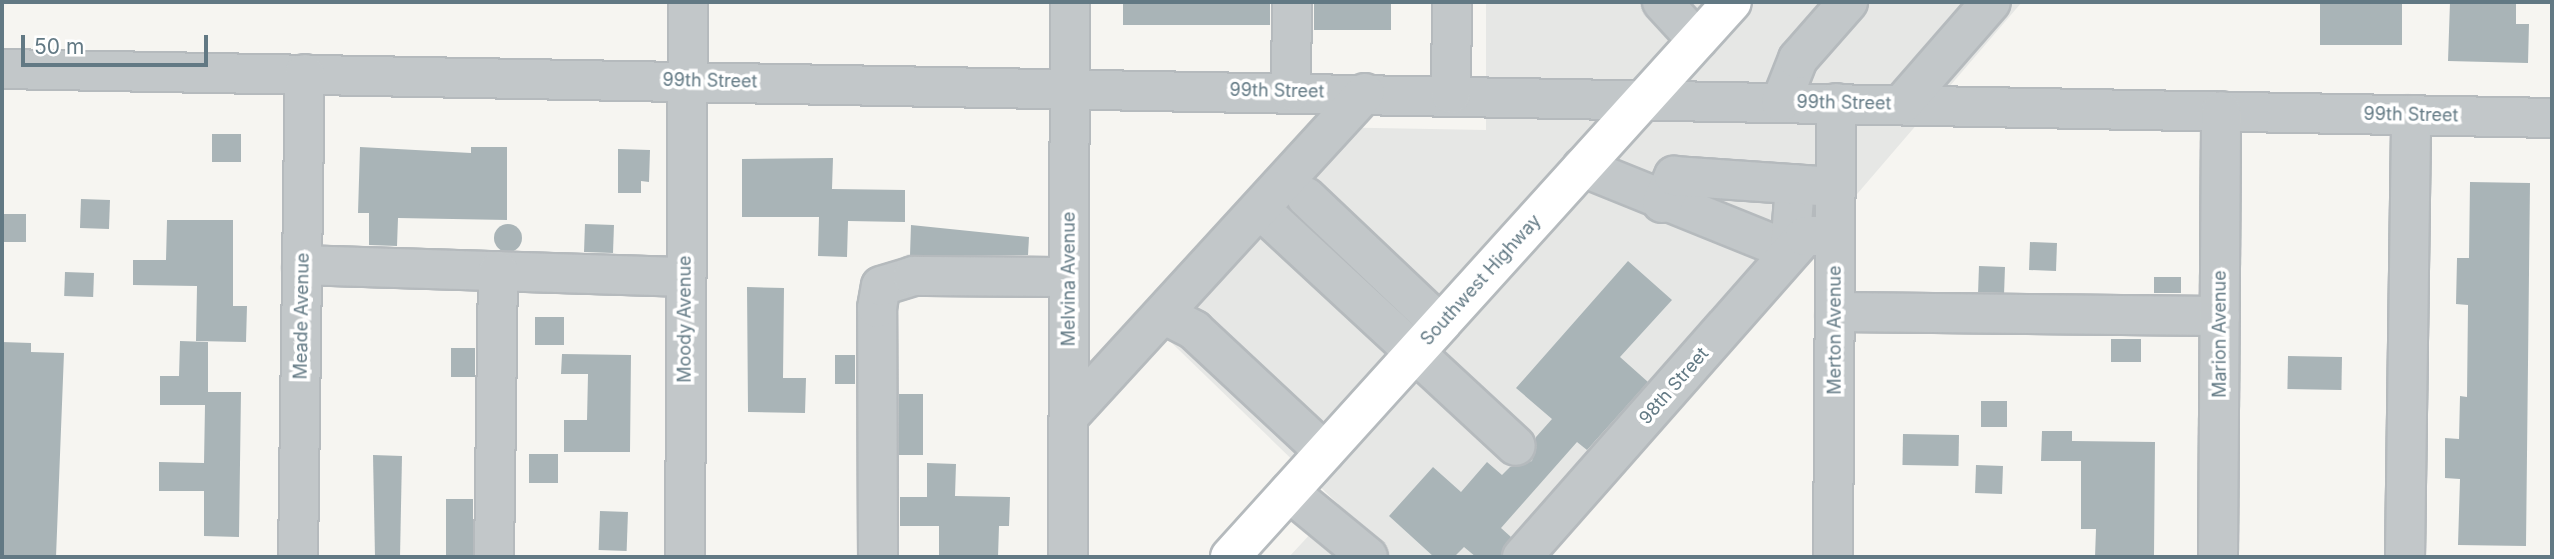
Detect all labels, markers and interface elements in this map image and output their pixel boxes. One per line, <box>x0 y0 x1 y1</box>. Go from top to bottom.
scale bar <box>24 21 212 65</box>
text: 50 m <box>34 34 84 59</box>
street label: 99th Street <box>662 69 758 93</box>
street label: 99th Street <box>1229 79 1325 103</box>
street label: 99th Street <box>1796 91 1892 115</box>
street label: 99th Street <box>2363 103 2459 127</box>
street label: Southwest Highway <box>1416 210 1546 350</box>
street label: Melvina Avenue <box>1058 212 1080 346</box>
street label: Meade Avenue <box>290 252 314 380</box>
street label: Moody Avenue <box>674 255 696 383</box>
street label: Merton Avenue <box>1824 265 1846 395</box>
street label: Marion Avenue <box>2209 270 2231 398</box>
street label: 98th Street <box>1635 343 1713 429</box>

